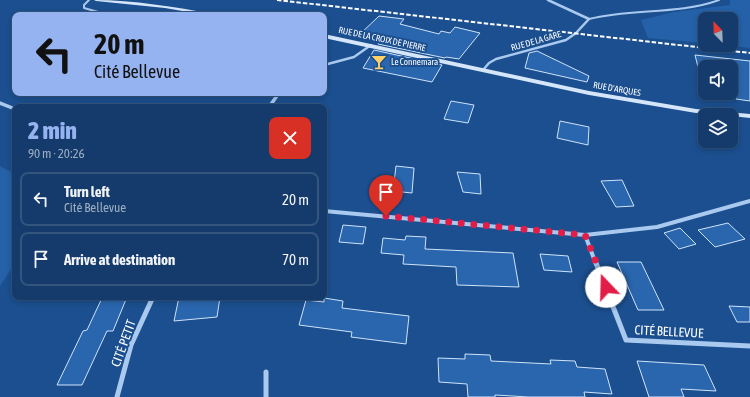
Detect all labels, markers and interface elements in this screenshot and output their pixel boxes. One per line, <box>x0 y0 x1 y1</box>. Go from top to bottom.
north arrow <box>698 12 738 52</box>
map controls <box>698 12 738 148</box>
street label: RUE DE LA CROIX DE PIERRE <box>337 25 427 53</box>
icon: left <box>28 28 80 80</box>
text: 20 m <box>94 28 144 60</box>
street label: RUE DE LA GARE <box>510 29 562 53</box>
bar icon: Le Connemara <box>370 53 388 71</box>
place label: Le Connemara <box>391 57 438 67</box>
button: sound <box>698 60 738 100</box>
text: Cité Bellevue <box>94 61 180 82</box>
street label: RUE D'ARQUES <box>592 80 642 98</box>
button: layers <box>698 108 738 148</box>
text: 2 min <box>28 117 77 144</box>
button: close <box>269 117 311 159</box>
text: 90 m · 20:26 <box>28 146 85 161</box>
pin <box>369 175 403 216</box>
icon: arrive <box>375 181 397 203</box>
text: Turn left <box>64 183 110 200</box>
icon: left <box>30 188 52 210</box>
text: 20 m <box>282 191 309 208</box>
text: Cité Bellevue <box>64 200 126 215</box>
icon: arrive <box>30 248 52 270</box>
text: Arrive at destination <box>64 251 175 268</box>
text: 70 m <box>282 251 309 268</box>
position arrow <box>585 266 627 308</box>
street label: CITÉ PETIT <box>108 317 139 369</box>
street label: CITÉ BELLEVUE <box>634 322 704 341</box>

